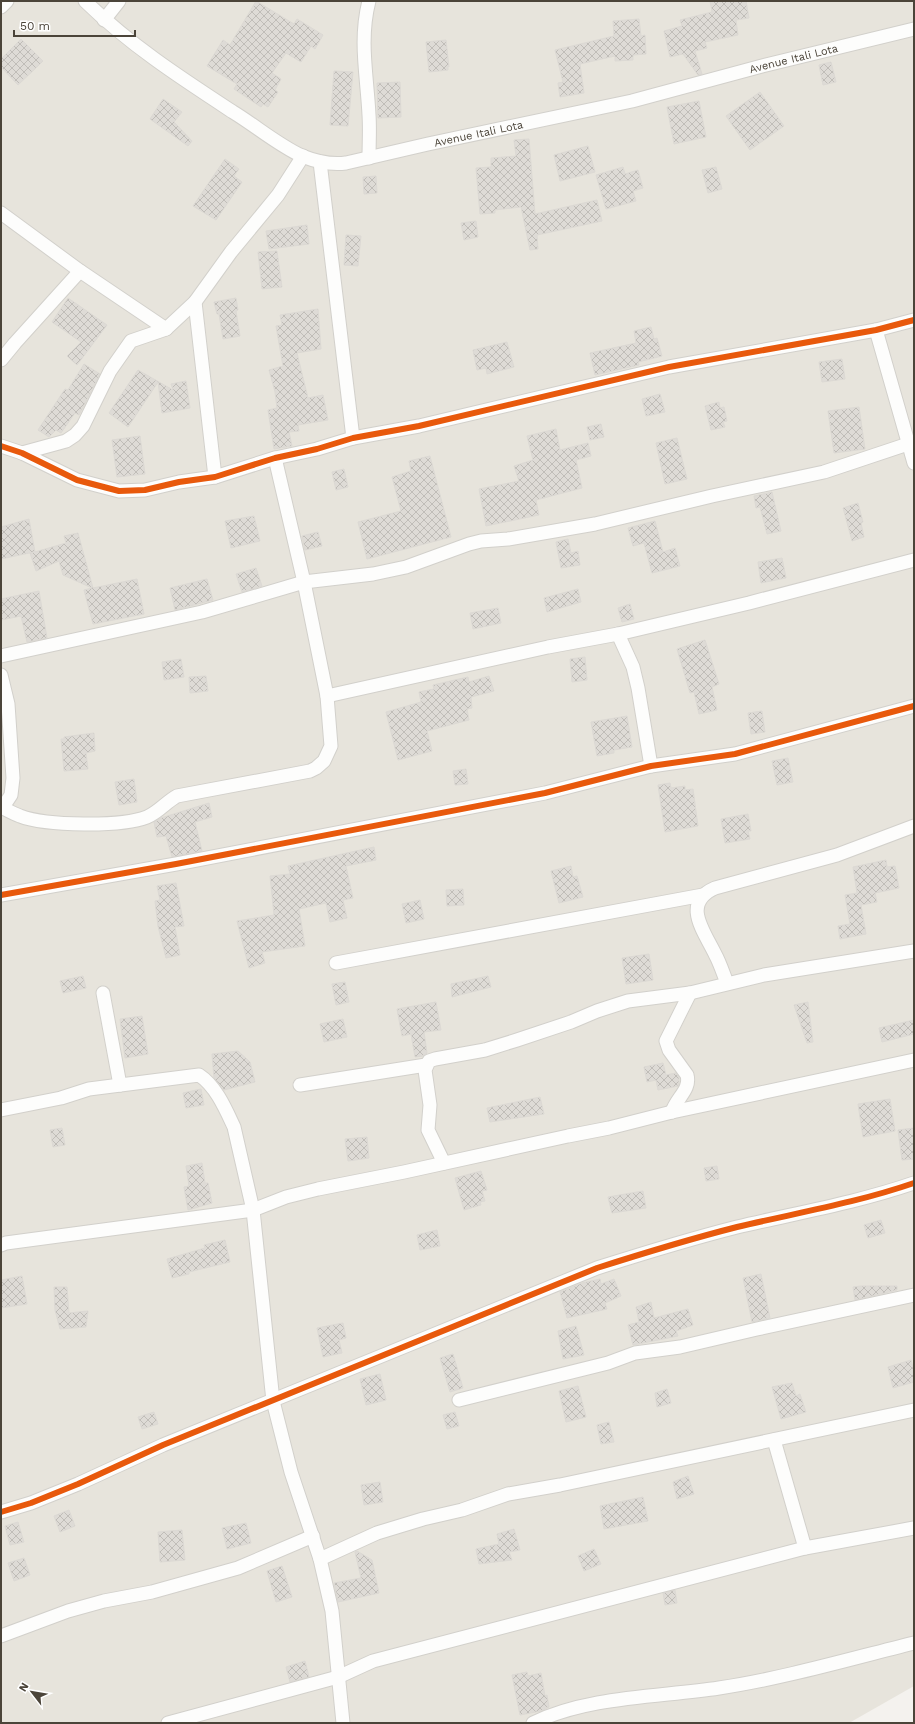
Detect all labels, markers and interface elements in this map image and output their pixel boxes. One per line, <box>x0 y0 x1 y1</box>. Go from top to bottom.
scale bar <box>14 12 135 38</box>
text: 50 m <box>20 19 50 33</box>
street label: Avenue Itali Lota <box>748 41 839 76</box>
street label: Avenue Itali Lota <box>433 118 524 149</box>
north arrow <box>12 1672 52 1712</box>
text: N <box>16 1680 32 1694</box>

